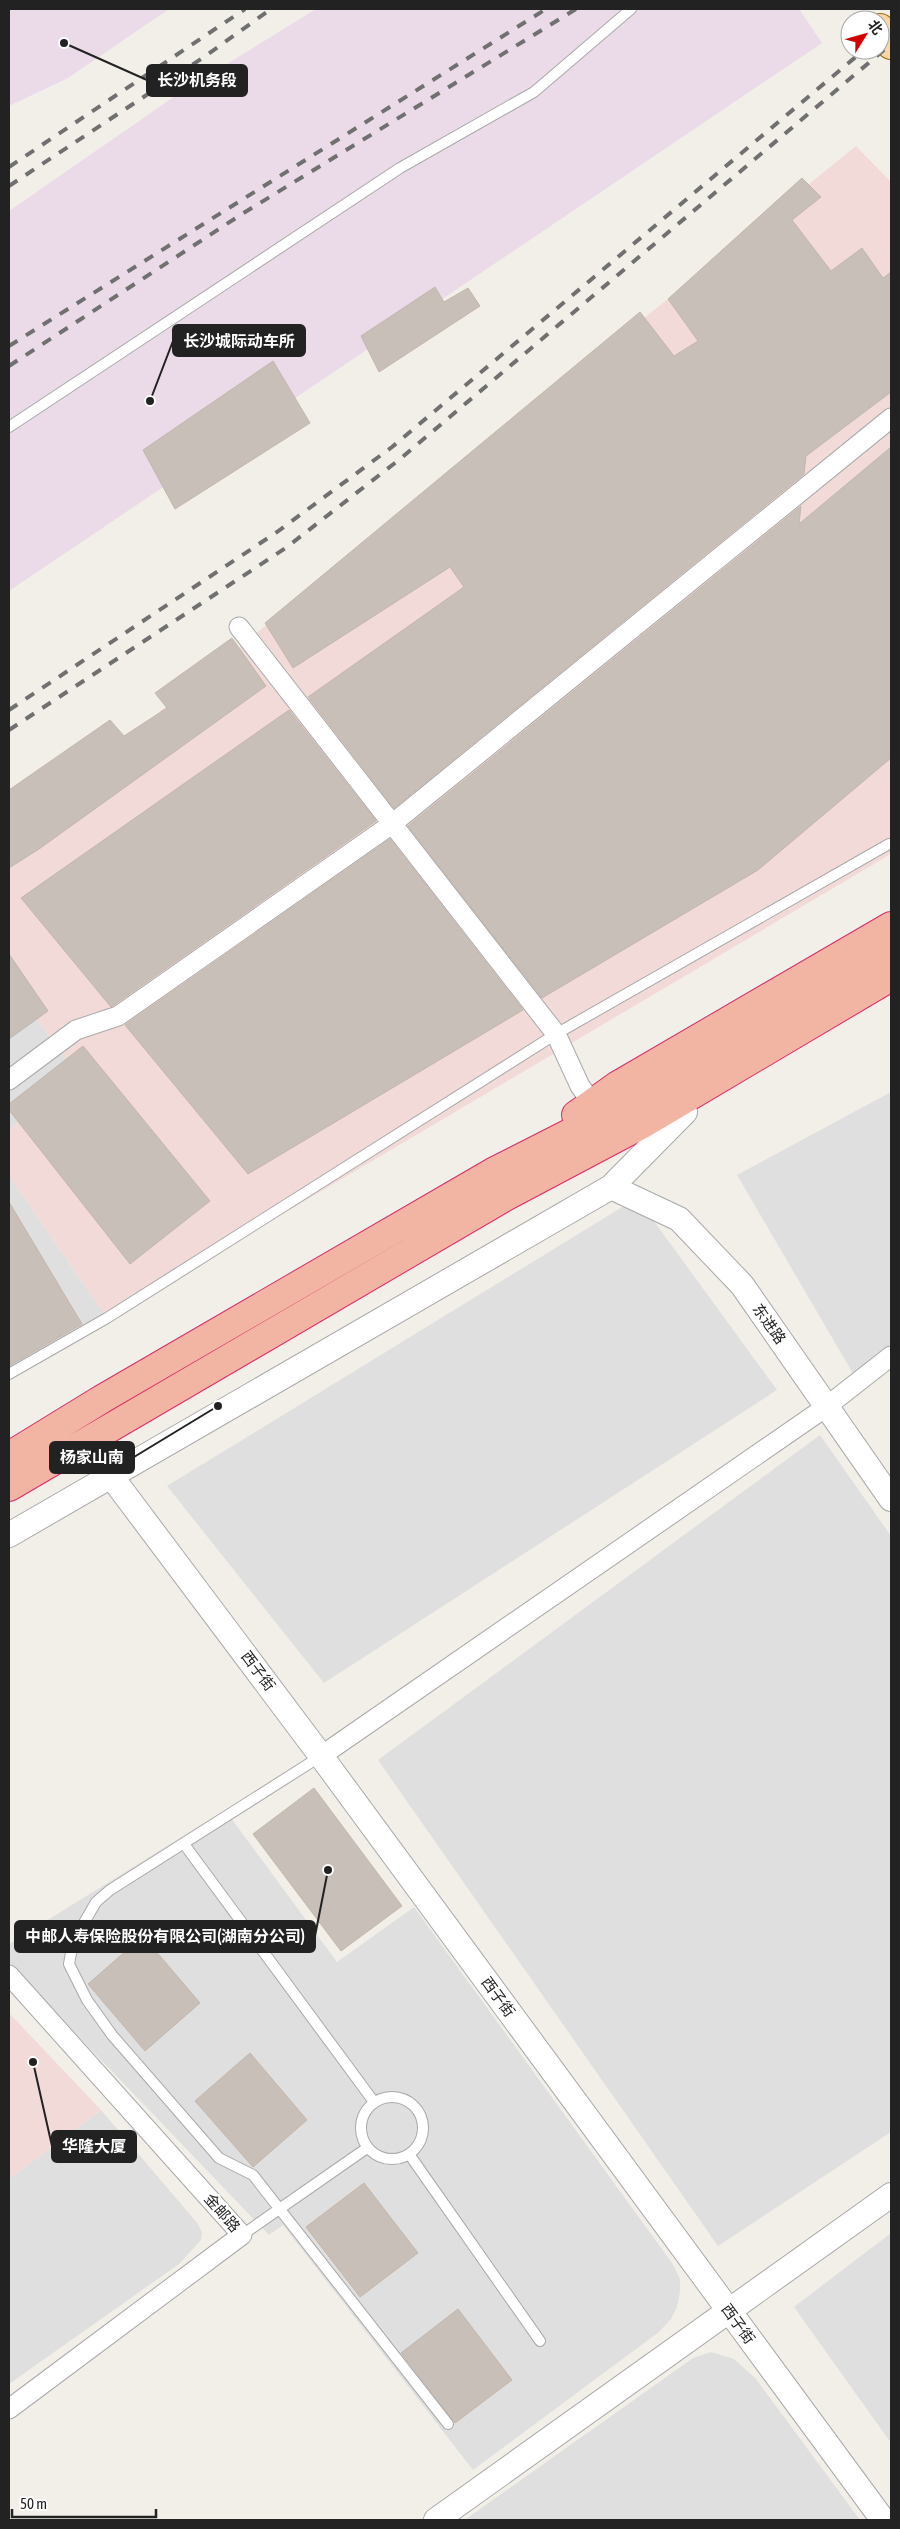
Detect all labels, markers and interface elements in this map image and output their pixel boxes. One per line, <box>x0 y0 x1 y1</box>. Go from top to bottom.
north arrow <box>840 10 890 60</box>
text: 北 <box>865 17 886 38</box>
callout: 长沙机务段 <box>147 65 247 96</box>
text: 长沙机务段 <box>157 71 237 89</box>
callout: 长沙城际动车所 <box>173 325 305 356</box>
text: 长沙城际动车所 <box>183 332 295 350</box>
street label: 东进路 <box>750 1300 789 1347</box>
callout: 杨家山南 <box>50 1442 134 1473</box>
text: 杨家山南 <box>60 1448 124 1466</box>
street label: 西子街 <box>238 1648 279 1694</box>
callout: 中邮人寿保险股份有限公司(湖南分公司) <box>15 1921 315 1952</box>
text: 中邮人寿保险股份有限公司(湖南分公司) <box>25 1927 305 1945</box>
street label: 西子街 <box>478 1974 519 2020</box>
callout: 华隆大厦 <box>52 2131 136 2162</box>
text: 华隆大厦 <box>62 2137 126 2155</box>
street label: 金邮路 <box>201 2190 244 2235</box>
street label: 西子街 <box>718 2301 759 2347</box>
scale bar <box>12 2486 156 2518</box>
text: 50 m <box>20 2495 47 2512</box>

